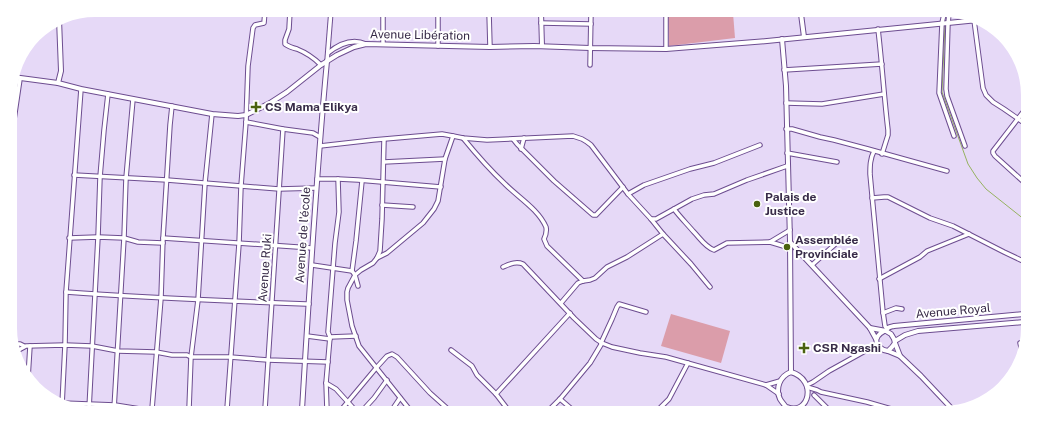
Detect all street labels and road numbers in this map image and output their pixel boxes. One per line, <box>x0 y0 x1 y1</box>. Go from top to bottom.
street label: Avenue Libération <box>370 27 470 43</box>
street label: Avenue de l'école <box>293 186 313 283</box>
street label: Avenue Ruki <box>256 233 274 303</box>
street label: Avenue Royal <box>915 301 991 321</box>

